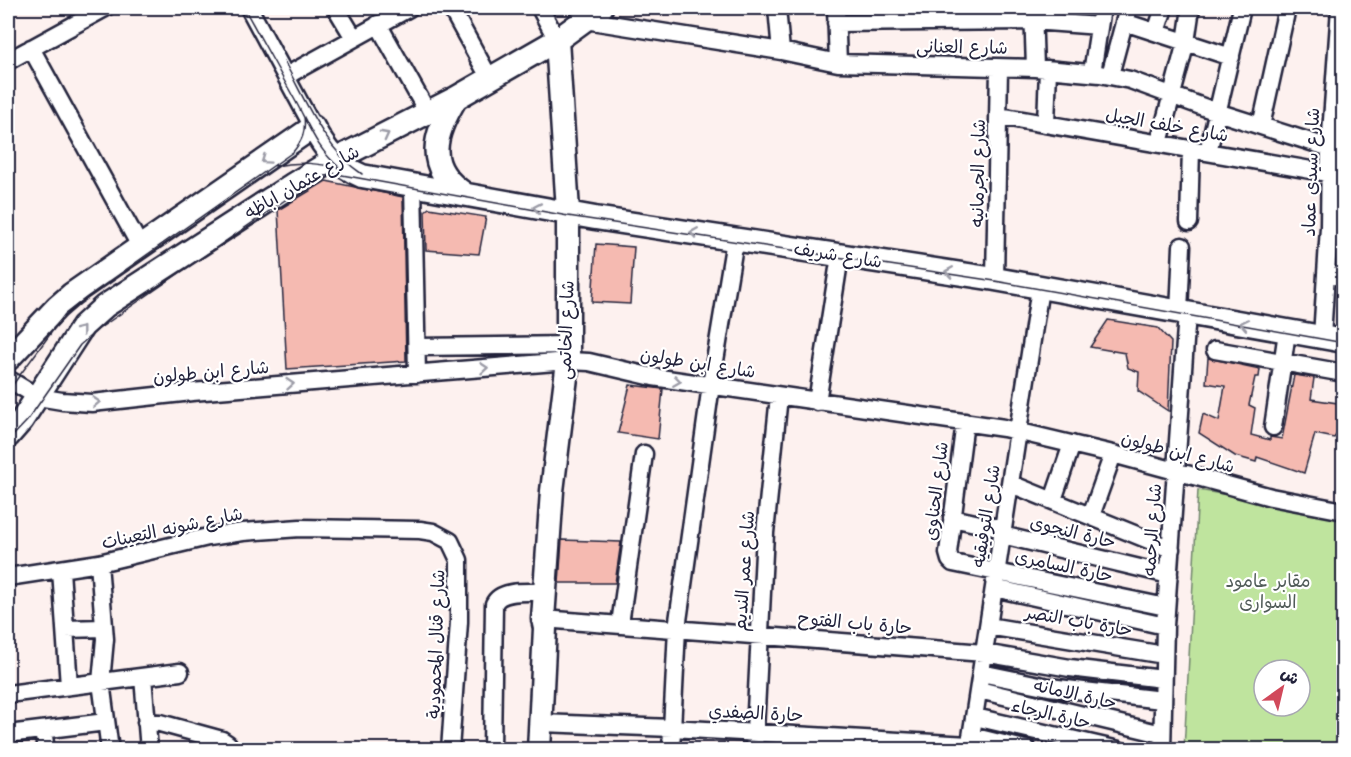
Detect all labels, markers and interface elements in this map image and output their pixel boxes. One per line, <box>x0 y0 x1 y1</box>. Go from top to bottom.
street label: شارع العنانى <box>916 31 1008 60</box>
street label: شارع خلف الجبل <box>1104 99 1231 148</box>
street label: شارع سيدى عماد <box>1294 107 1325 237</box>
street label: شارع الجرمانيه <box>962 119 991 227</box>
one-way arrow <box>379 131 390 143</box>
street label: شارع عثمان اباظه <box>239 137 364 225</box>
one-way arrow <box>260 153 271 164</box>
one-way arrow <box>533 202 543 215</box>
one-way arrow <box>689 228 699 240</box>
street label: شارع شريف <box>792 233 884 274</box>
one-way arrow <box>944 267 954 279</box>
street label: شارع الخاتمى <box>549 280 580 380</box>
one-way arrow <box>1240 318 1250 331</box>
one-way arrow <box>73 326 84 337</box>
street label: شارع ابن طولون <box>639 339 758 384</box>
street label: شارع ابن طولون <box>152 352 270 389</box>
one-way arrow <box>480 362 489 375</box>
one-way arrow <box>673 374 682 386</box>
one-way arrow <box>286 378 295 391</box>
one-way arrow <box>92 396 101 409</box>
street label: شارع ابن طولون <box>1119 422 1238 479</box>
street label: شارع الحناوى <box>915 440 954 542</box>
street label: شارع التوفيقيه <box>963 462 1006 569</box>
street label: شارع الرحمه <box>1134 482 1167 577</box>
street label: شارع شونه التعينات <box>99 498 245 555</box>
street label: حارة النجوى <box>1028 507 1119 554</box>
street label: شارع عمر النديم <box>725 510 762 632</box>
street label: حارة السامرى <box>1013 541 1116 588</box>
park label: مقابر عامود السوارى <box>1226 566 1310 614</box>
street label: شارع قنال المحمودية <box>418 569 451 719</box>
street label: حارة باب النصر <box>1022 596 1135 642</box>
street label: حارة باب الفتوح <box>797 603 913 640</box>
north arrow <box>1252 658 1312 718</box>
text: ش <box>1277 660 1305 690</box>
street label: حارة الامانه <box>1031 670 1120 715</box>
street label: حارة الرجاء <box>1009 690 1094 735</box>
street label: حارة الصفدي <box>708 696 804 728</box>

